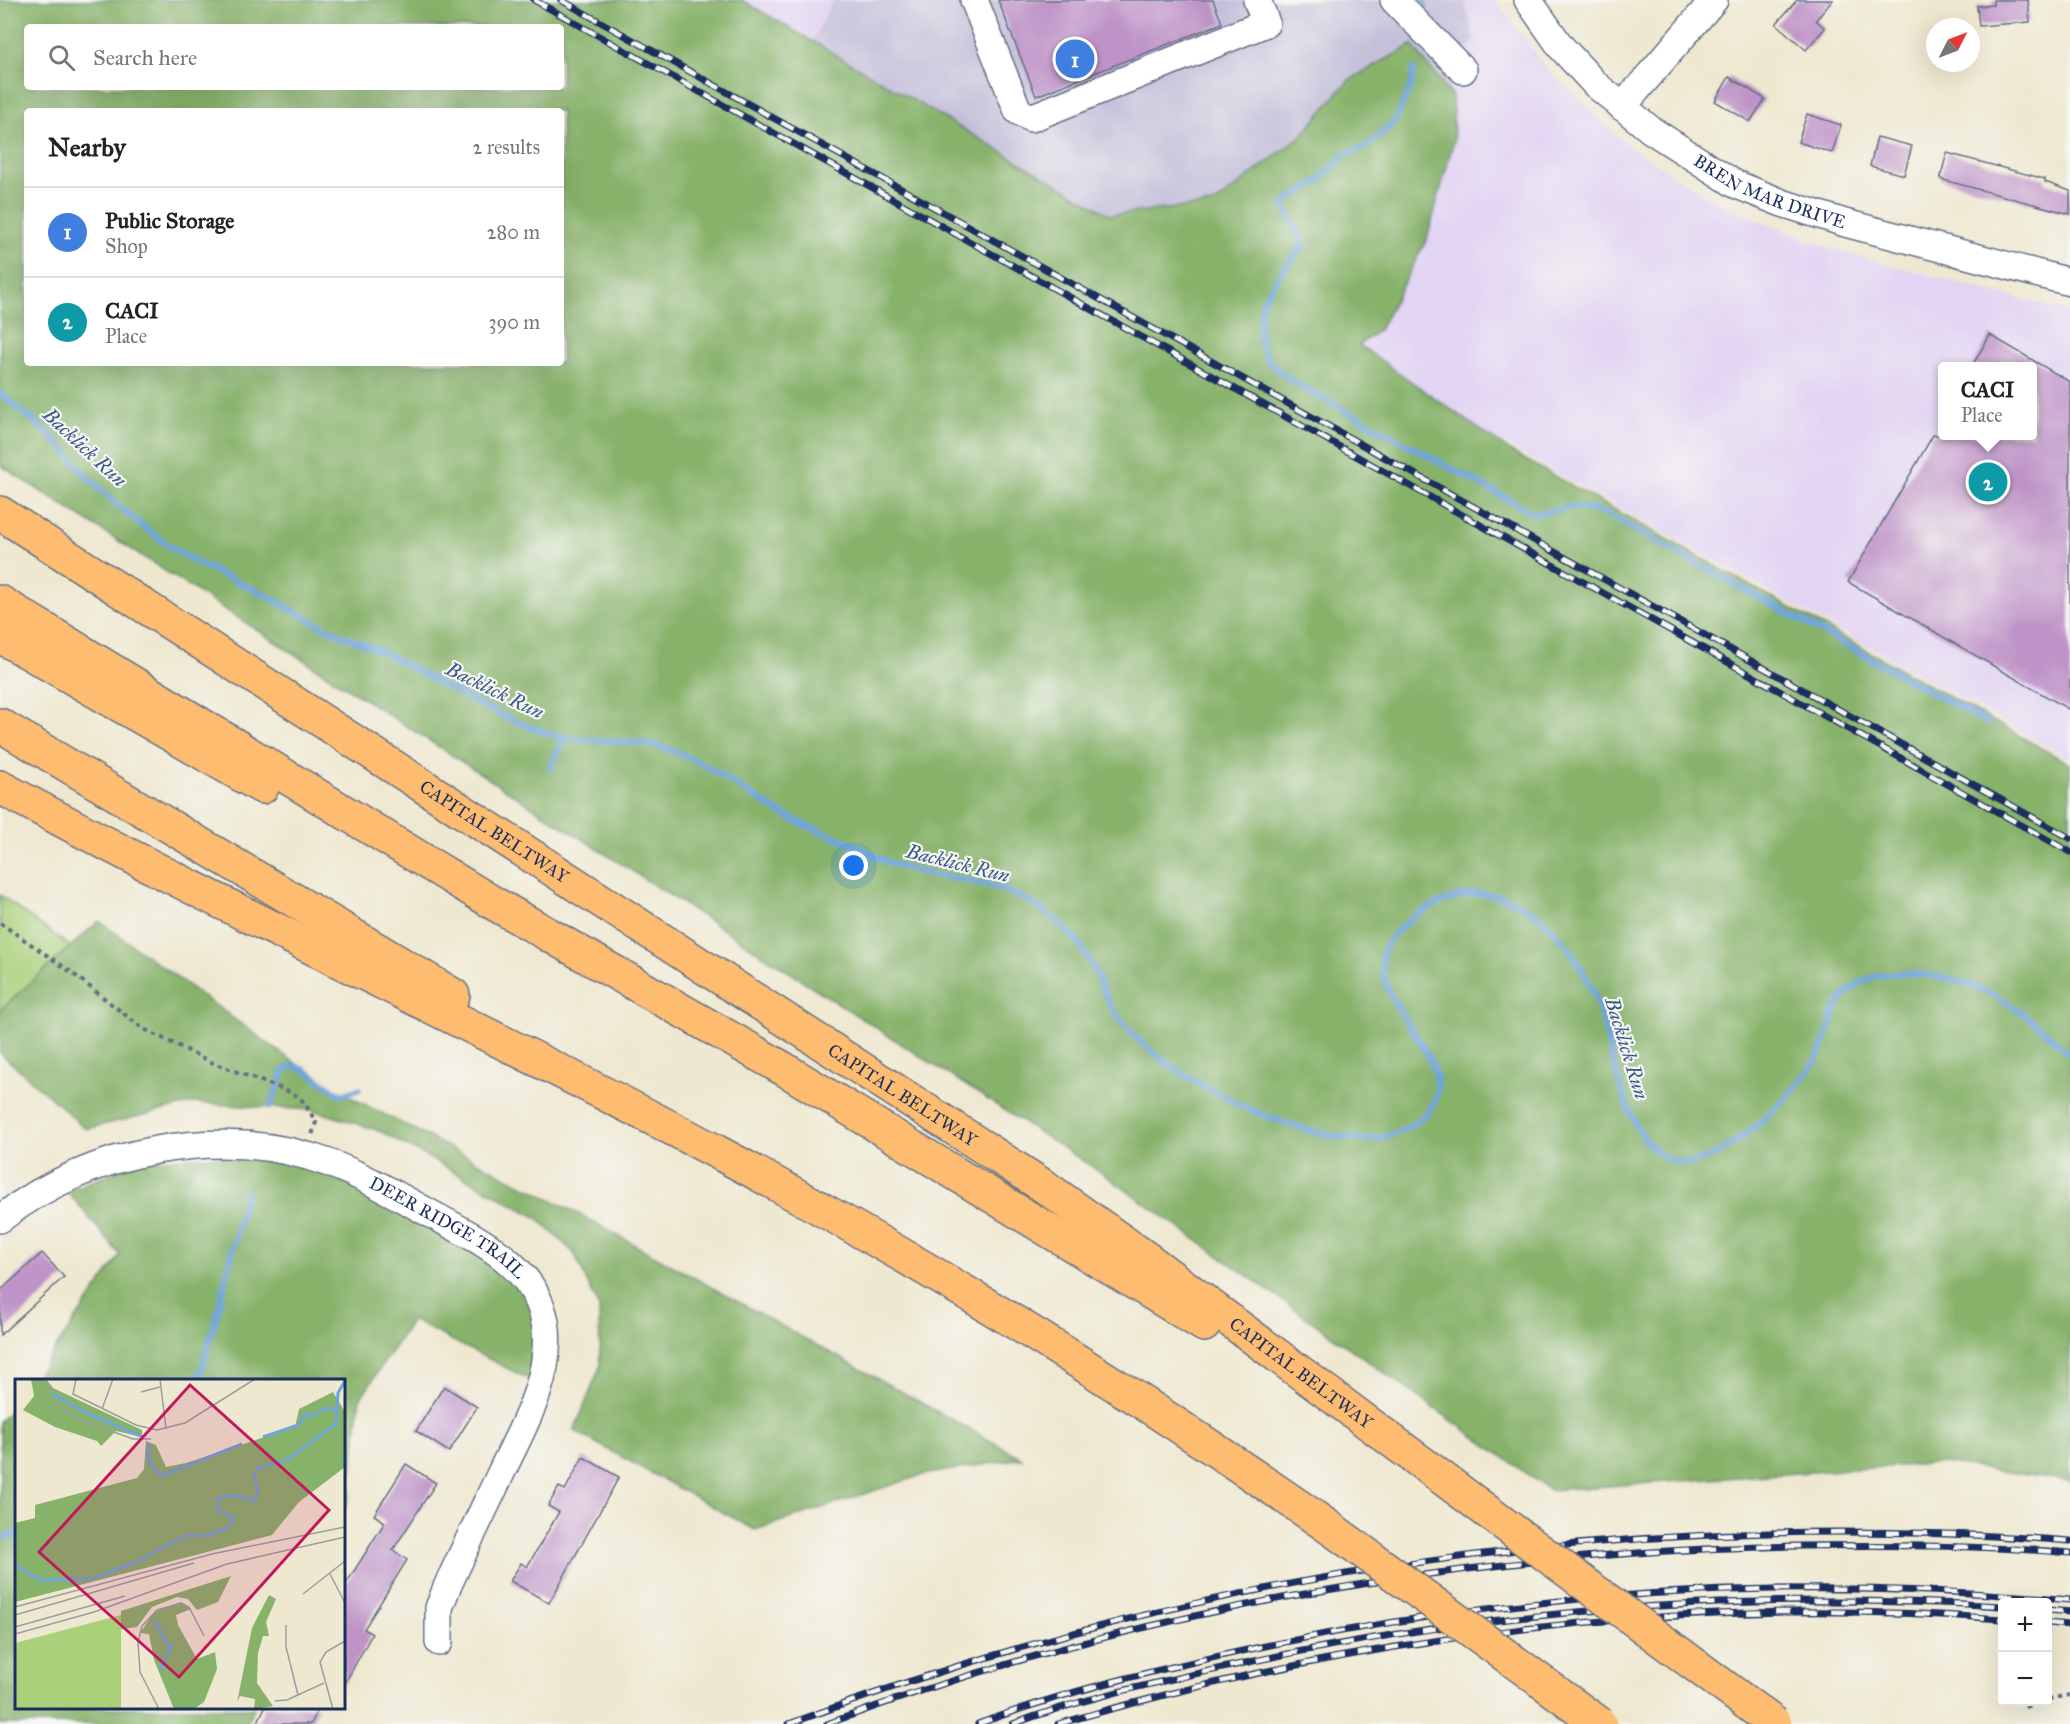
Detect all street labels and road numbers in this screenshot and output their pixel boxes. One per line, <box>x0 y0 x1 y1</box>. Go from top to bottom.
street label: BREN MAR DRIVE <box>1690 149 1848 234</box>
street label: CAPITAL BELTWAY <box>415 776 573 888</box>
street label: CAPITAL BELTWAY <box>824 1039 982 1152</box>
street label: DEER RIDGE TRAIL <box>366 1172 531 1283</box>
street label: CAPITAL BELTWAY <box>1225 1313 1377 1434</box>

